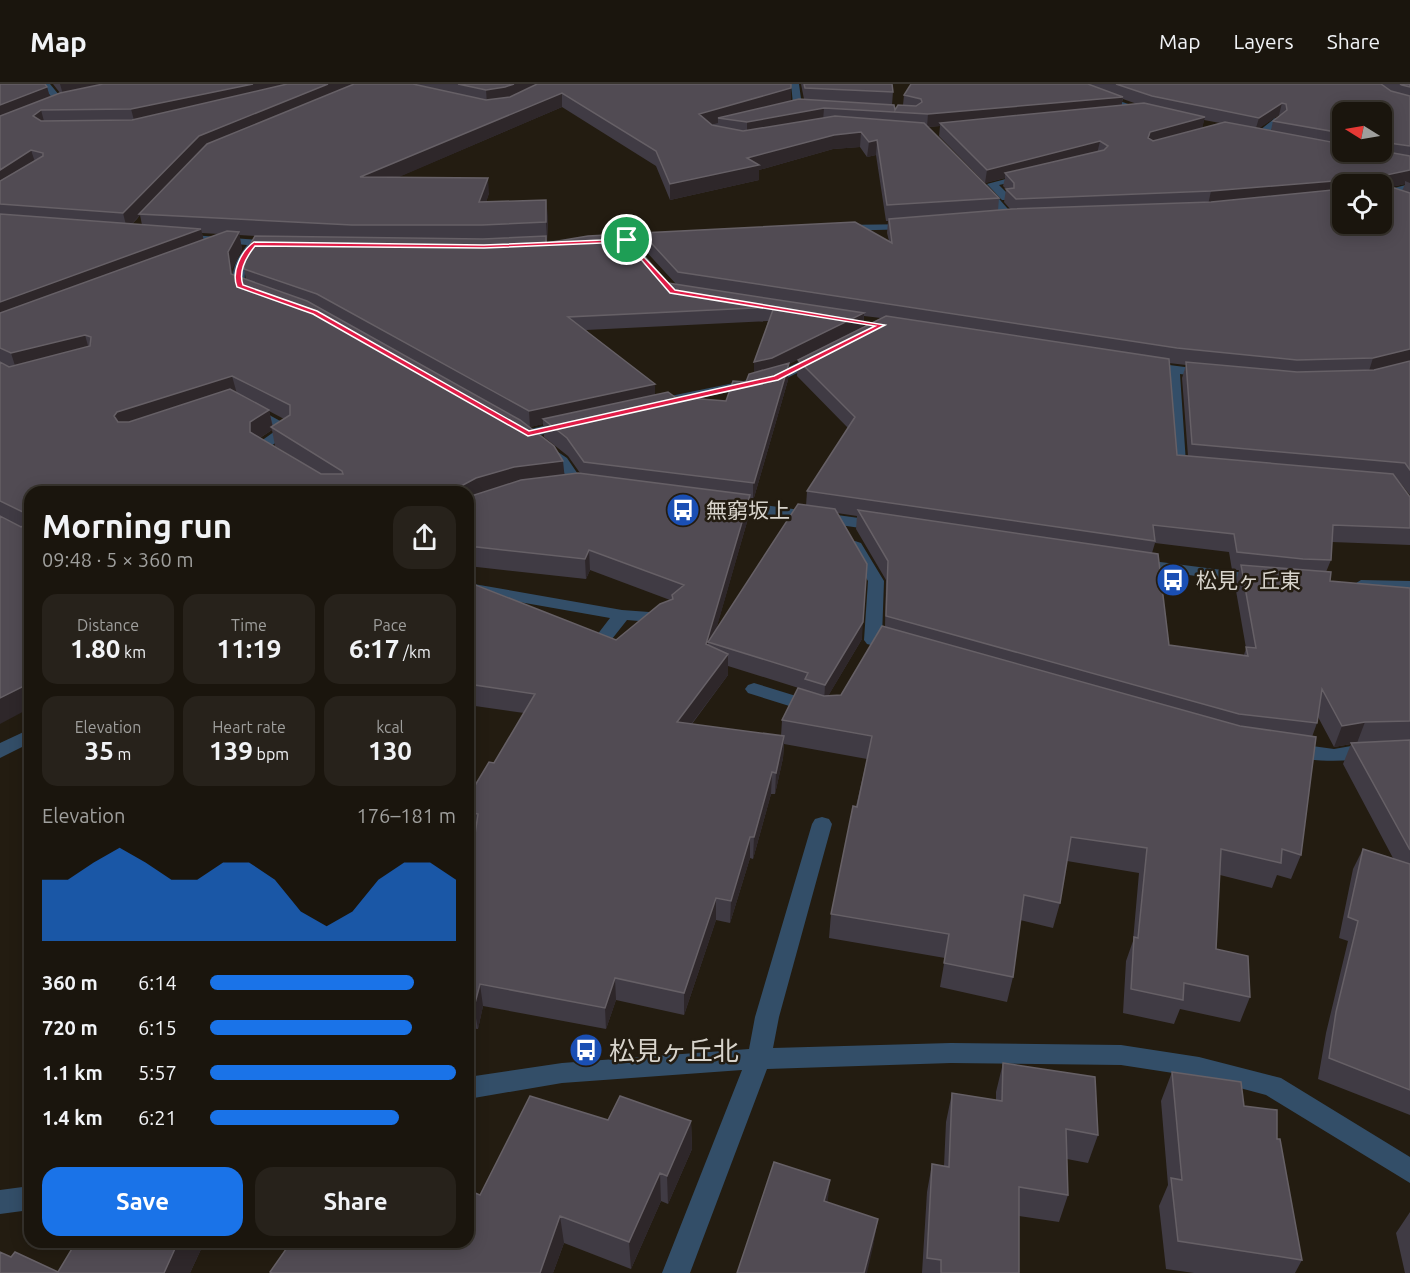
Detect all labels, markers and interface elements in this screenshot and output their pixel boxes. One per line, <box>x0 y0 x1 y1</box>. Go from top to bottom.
text: Map <box>30 26 87 57</box>
text: Map <box>1159 29 1200 53</box>
text: Layers <box>1233 29 1294 53</box>
text: Share <box>1327 29 1380 53</box>
north arrow <box>1332 102 1392 162</box>
map controls <box>1332 102 1392 234</box>
button: locate <box>1332 174 1392 234</box>
pin <box>601 214 652 265</box>
icon: arrive <box>610 223 643 256</box>
bus stop icon: 無窮坂上 <box>665 492 701 528</box>
place label: 無窮坂上 <box>706 498 790 522</box>
button: share <box>393 506 456 569</box>
text: Morning run <box>42 507 232 544</box>
text: 09:48 · 5 × 360 m <box>42 548 194 571</box>
bus stop icon: 松見ヶ丘東 <box>1155 562 1191 598</box>
place label: 松見ヶ丘東 <box>1196 568 1301 592</box>
text: Distance <box>77 616 139 634</box>
text: Time <box>231 616 267 634</box>
text: Pace <box>373 616 407 634</box>
text: 1.80 <box>70 634 120 663</box>
text: 11:19 <box>216 634 282 663</box>
text: 6:17 <box>349 634 399 663</box>
text: km <box>120 643 146 661</box>
text: /km <box>399 643 431 661</box>
text: Elevation <box>75 718 141 736</box>
text: Heart rate <box>212 718 286 736</box>
text: kcal <box>376 718 404 736</box>
text: 35 <box>85 736 114 765</box>
text: 139 <box>209 736 253 765</box>
text: 130 <box>368 736 412 765</box>
text: m <box>114 745 131 763</box>
text: bpm <box>253 745 289 763</box>
text: Elevation <box>42 804 125 827</box>
text: 176–181 m <box>357 804 456 827</box>
text: 360 m <box>42 971 98 994</box>
text: 6:14 <box>138 971 177 994</box>
text: 720 m <box>42 1016 98 1039</box>
text: 6:15 <box>138 1016 177 1039</box>
bus stop icon: 松見ヶ丘北 <box>568 1032 604 1068</box>
place label: 松見ヶ丘北 <box>609 1036 739 1065</box>
text: 1.1 km <box>42 1061 103 1084</box>
text: 5:57 <box>138 1061 177 1084</box>
text: 1.4 km <box>42 1106 103 1129</box>
text: 6:21 <box>138 1106 177 1129</box>
button: Save <box>42 1167 243 1236</box>
button: Share <box>255 1167 456 1236</box>

